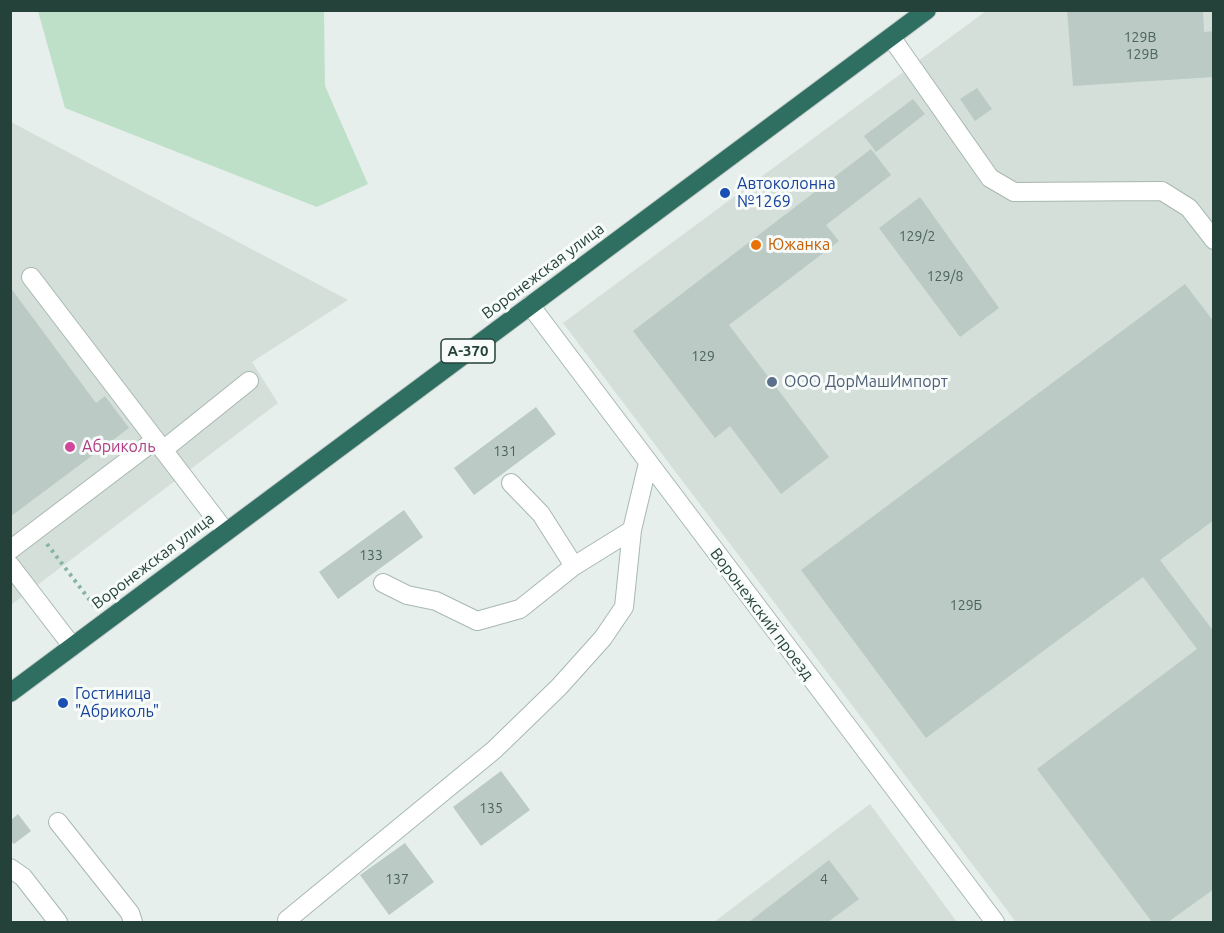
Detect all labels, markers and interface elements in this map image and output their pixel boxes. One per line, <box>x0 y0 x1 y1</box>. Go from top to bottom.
house number: 129В <box>1124 29 1156 45</box>
house number: 129В <box>1126 46 1158 62</box>
place label: Автоколонна №1269 <box>737 174 836 212</box>
marker: Автоколонна №1269 <box>718 186 732 200</box>
street label: Воронежская улица <box>478 219 608 323</box>
house number: 129/2 <box>899 228 935 244</box>
place label: Южанка <box>768 235 830 255</box>
marker: Южанка <box>749 238 763 252</box>
house number: 129/8 <box>927 268 963 284</box>
road number: А-370 <box>441 339 495 363</box>
house number: 129 <box>691 348 715 364</box>
place label: ООО ДорМашИмпорт <box>784 372 948 392</box>
marker: ООО ДорМашИмпорт <box>765 375 779 389</box>
place label: Абриколь <box>82 437 156 457</box>
marker: Абриколь <box>63 440 77 454</box>
house number: 131 <box>493 443 517 459</box>
street label: Воронежская улица <box>88 509 218 613</box>
street label: Воронежский проезд <box>706 544 818 684</box>
house number: 133 <box>359 547 383 563</box>
house number: 129Б <box>950 597 982 613</box>
place label: Гостиница "Абриколь" <box>75 684 159 722</box>
marker: Гостиница "Абриколь" <box>56 696 70 710</box>
house number: 135 <box>479 800 503 816</box>
house number: 137 <box>385 871 409 887</box>
house number: 4 <box>820 871 828 887</box>

